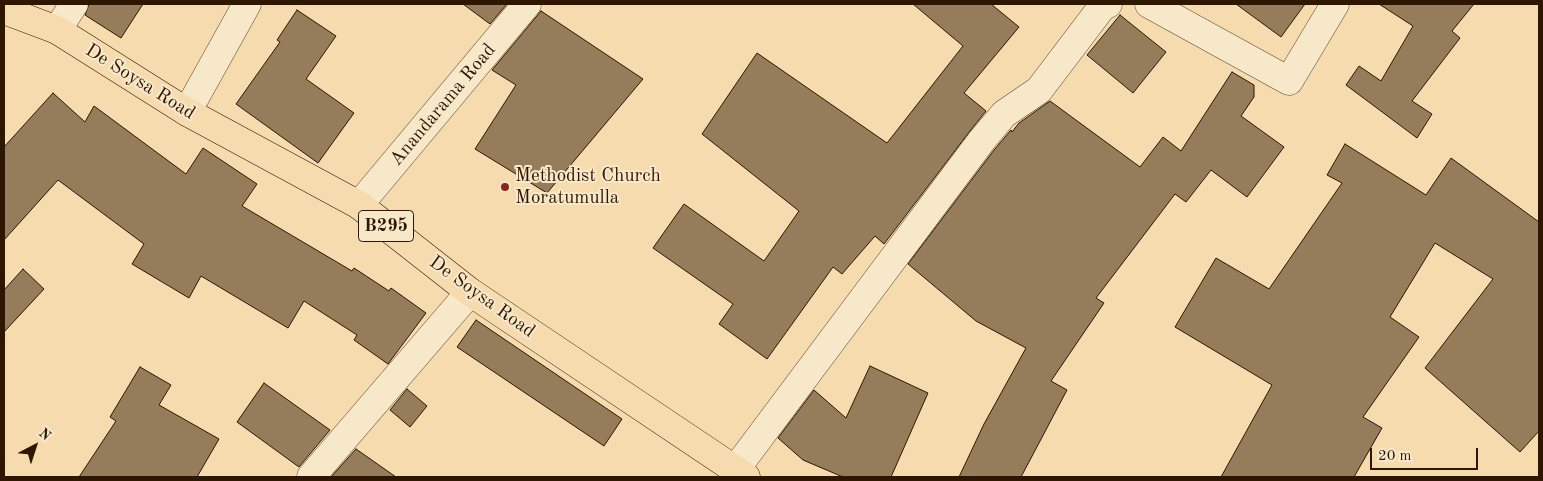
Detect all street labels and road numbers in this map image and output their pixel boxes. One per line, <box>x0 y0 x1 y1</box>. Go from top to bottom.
street label: De Soysa Road <box>81 39 199 125</box>
street label: Anandarama Road <box>385 39 501 171</box>
road number: B295 <box>358 210 414 242</box>
street label: De Soysa Road <box>425 251 539 343</box>

